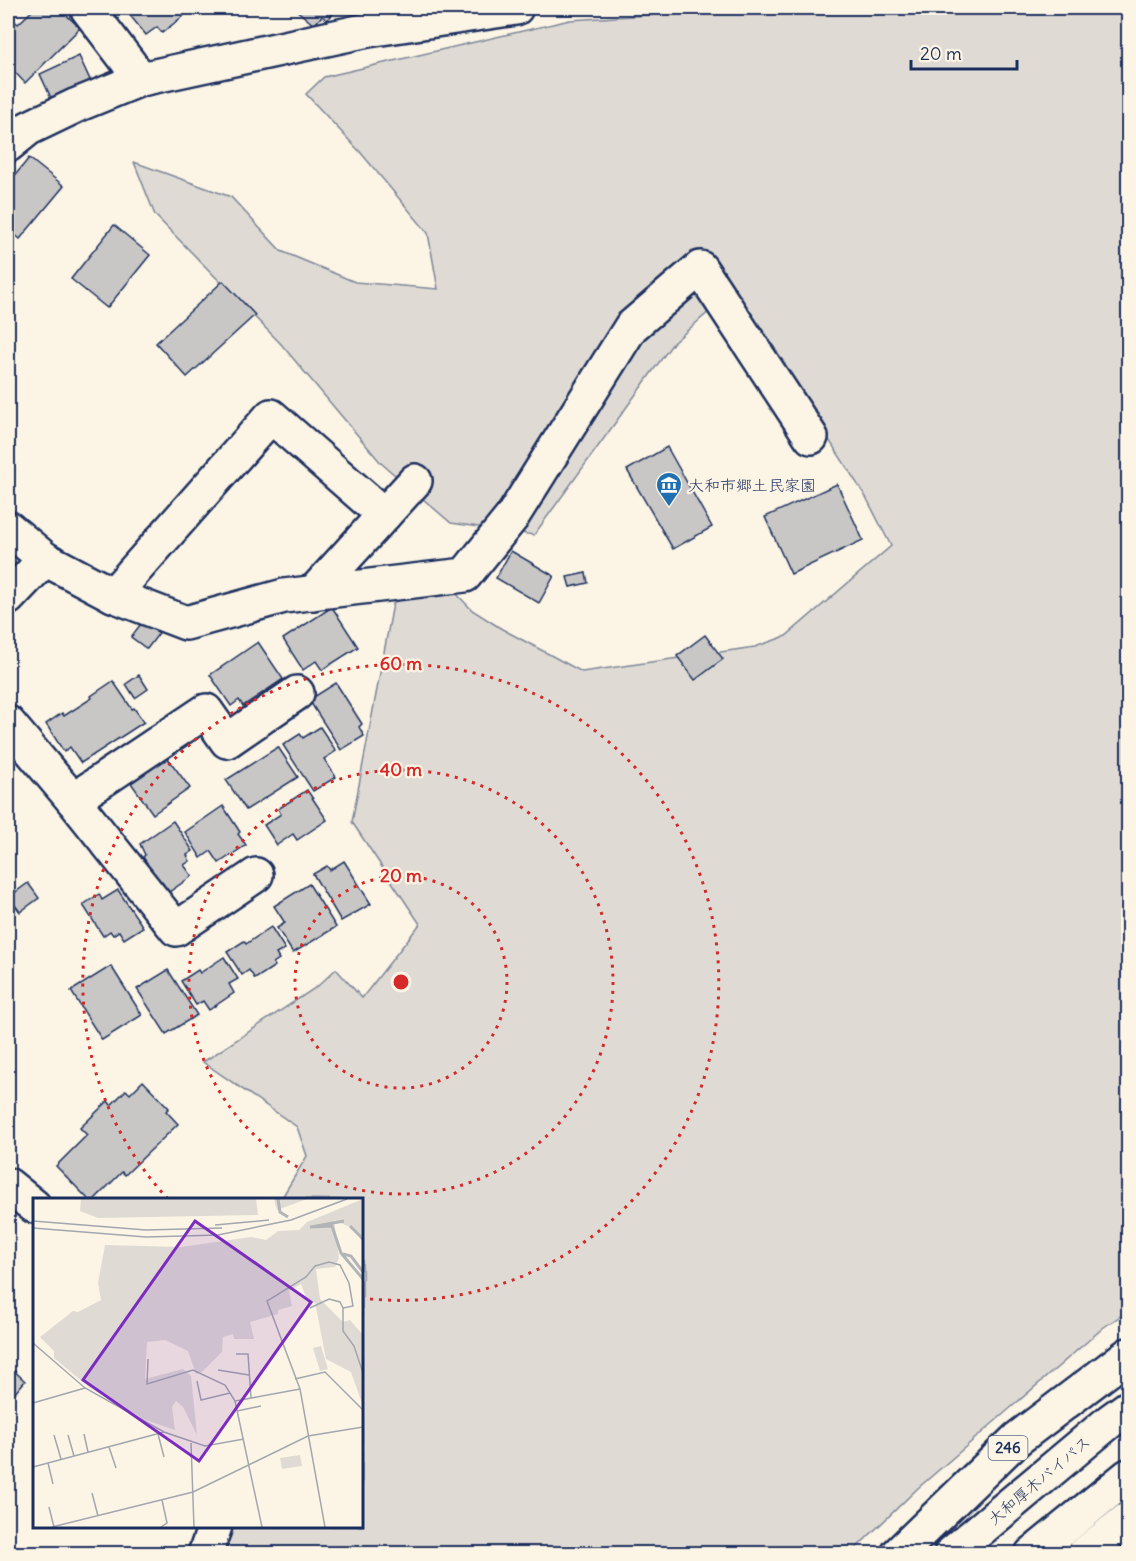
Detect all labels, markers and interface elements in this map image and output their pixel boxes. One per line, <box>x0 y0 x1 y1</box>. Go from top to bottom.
scale bar <box>911 33 1018 71</box>
text: 20 m <box>920 42 962 65</box>
museum icon: 大和市郷土民家園 <box>654 470 684 508</box>
place label: 大和市郷土民家園 <box>688 475 816 495</box>
text: 60 m <box>380 652 422 675</box>
text: 40 m <box>380 758 422 781</box>
text: 20 m <box>380 864 422 887</box>
centre of rings <box>391 972 411 992</box>
inset map <box>33 1198 363 1528</box>
street label: 大和厚木バイパス <box>984 1431 1094 1529</box>
road number: 246 <box>988 1436 1028 1460</box>

